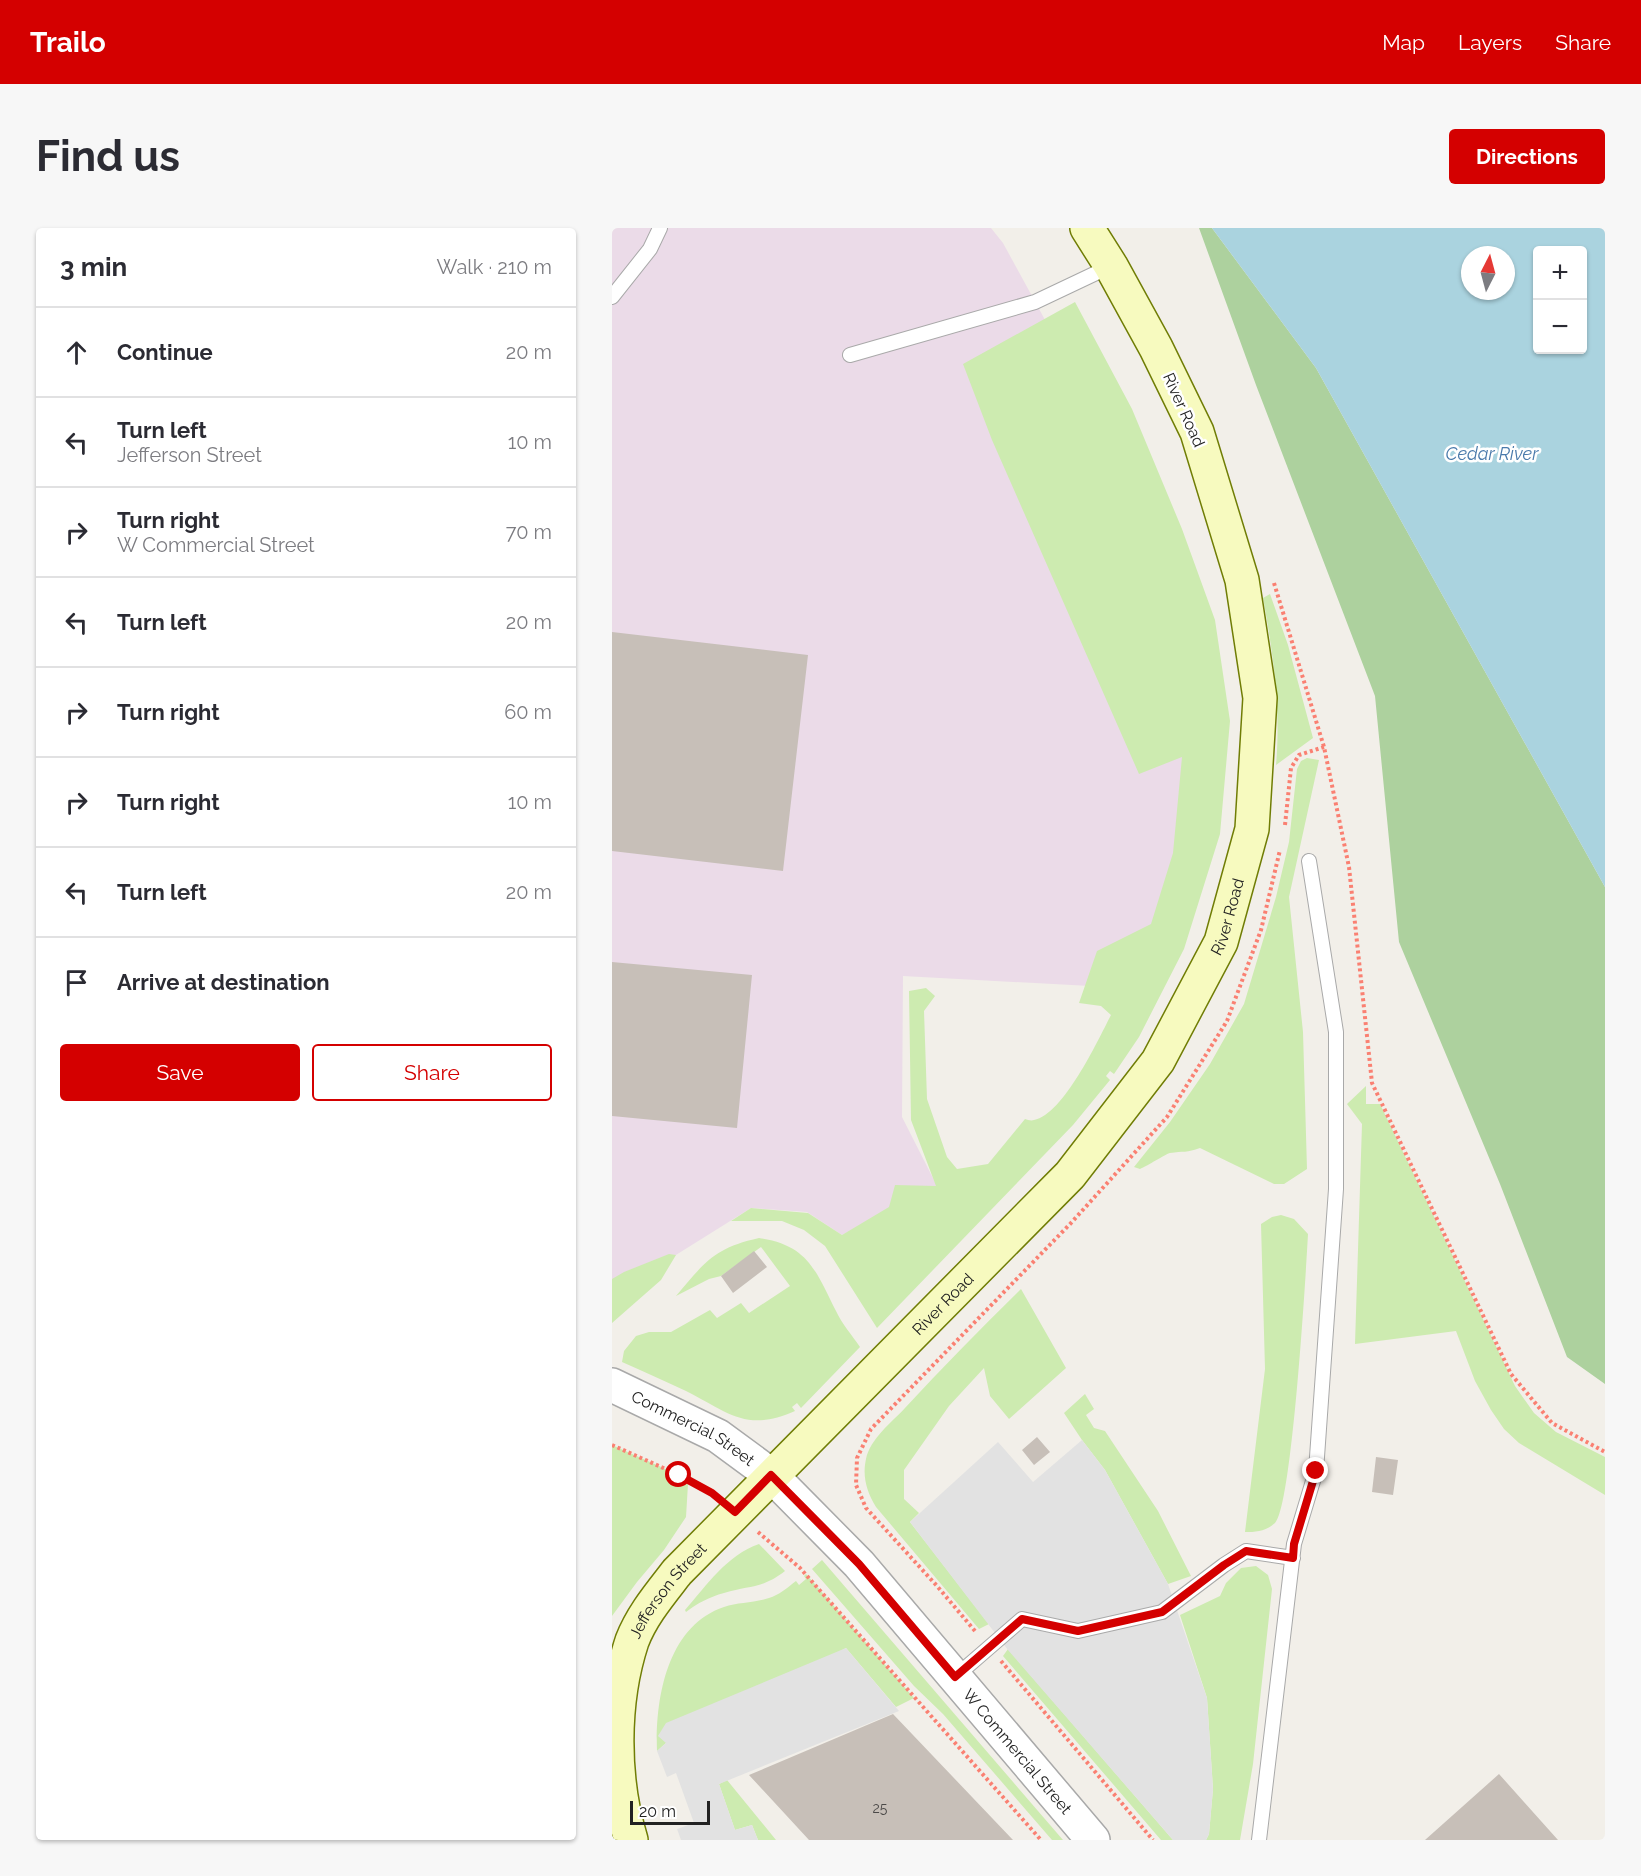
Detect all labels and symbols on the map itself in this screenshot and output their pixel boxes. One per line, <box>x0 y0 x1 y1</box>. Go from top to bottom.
north arrow <box>1461 246 1515 300</box>
street label: River Road <box>1159 370 1209 450</box>
water label: Cedar River <box>1446 443 1539 464</box>
street label: River Road <box>1206 876 1248 958</box>
street label: River Road <box>908 1269 977 1339</box>
street label: Commercial Street <box>629 1386 759 1470</box>
route end <box>1302 1457 1328 1483</box>
route start <box>665 1461 691 1487</box>
street label: Jefferson Street <box>625 1538 711 1641</box>
street label: W Commercial Street <box>959 1685 1077 1818</box>
scale bar <box>630 1798 710 1826</box>
house number: 25 <box>873 1800 888 1816</box>

